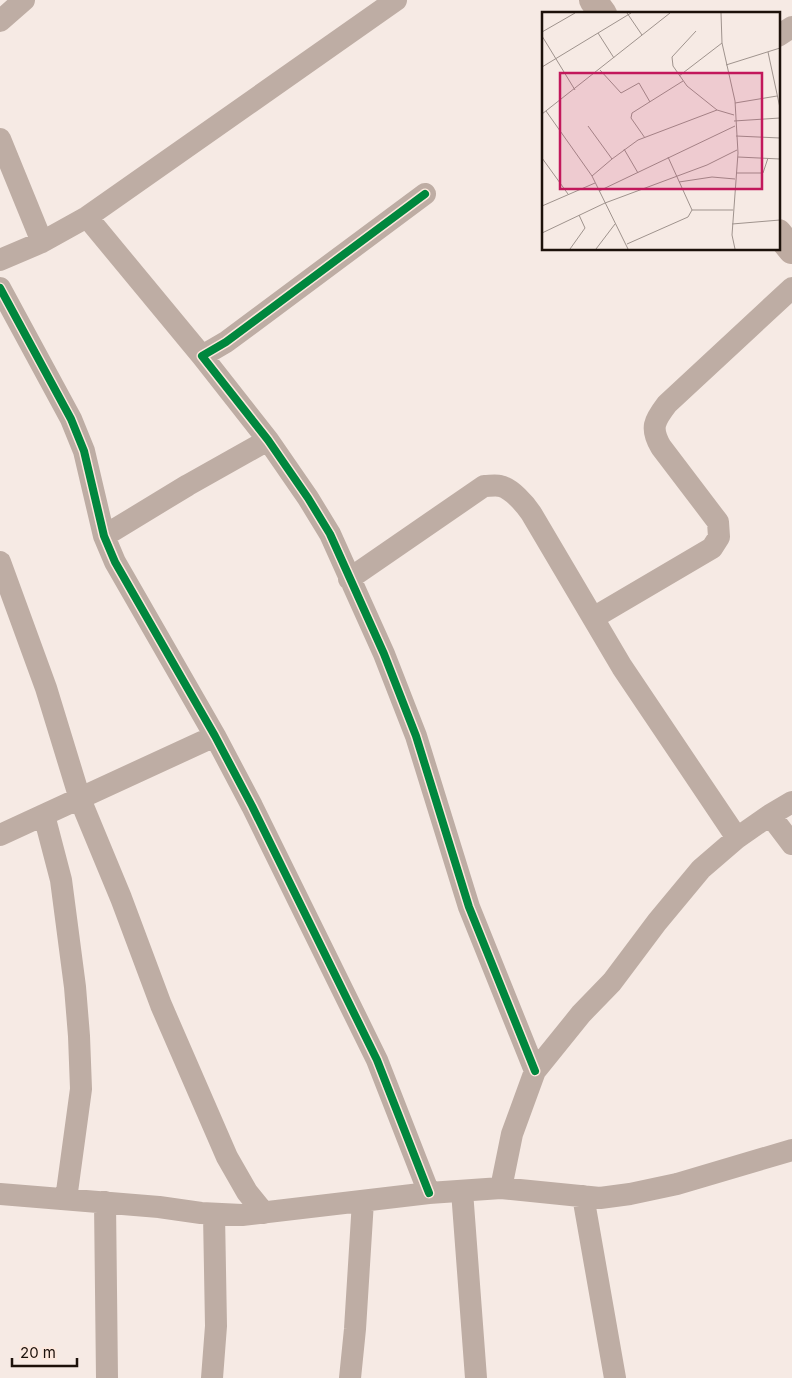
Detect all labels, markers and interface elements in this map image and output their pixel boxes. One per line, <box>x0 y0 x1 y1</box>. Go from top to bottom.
inset map <box>542 12 780 250</box>
scale bar <box>12 1336 78 1368</box>
text: 20 m <box>20 1343 56 1362</box>

